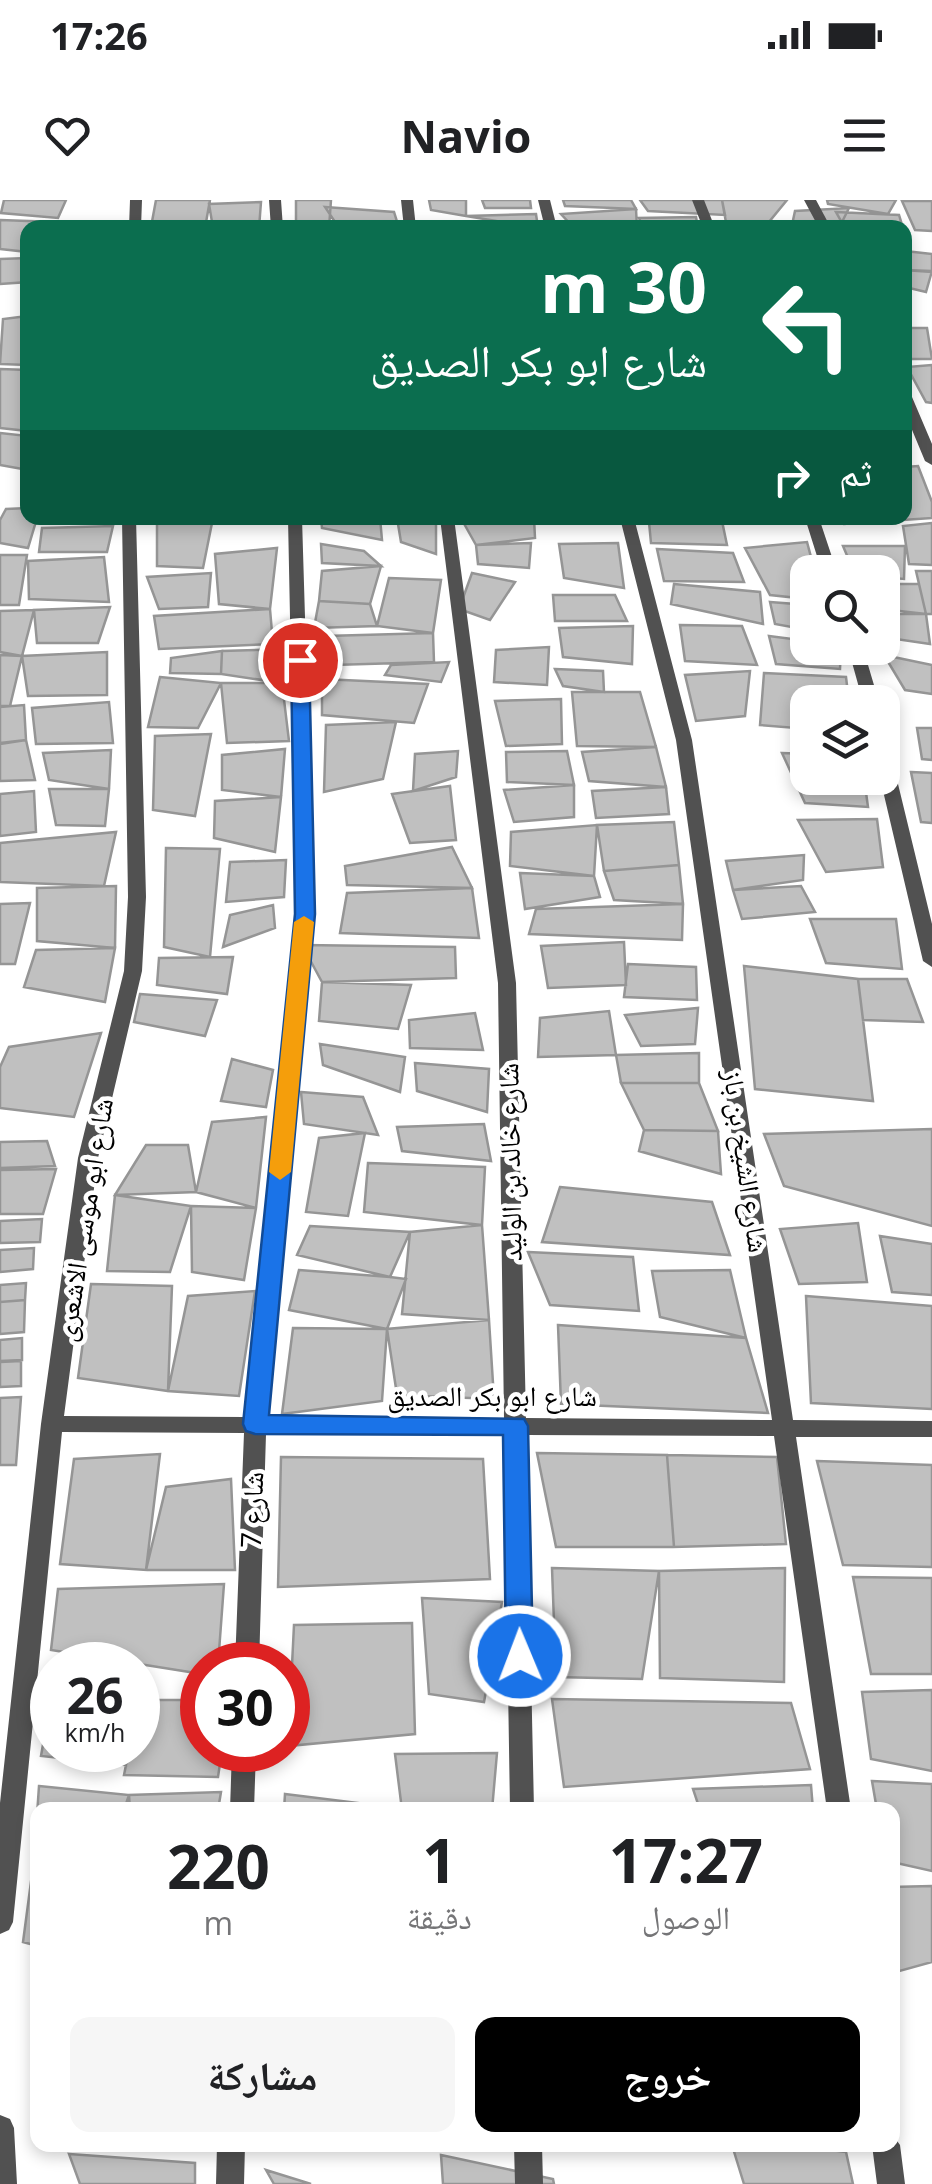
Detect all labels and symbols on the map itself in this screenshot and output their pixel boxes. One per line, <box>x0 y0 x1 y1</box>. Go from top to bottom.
pin <box>258 618 343 703</box>
street label: شارع خالد بن الوليد <box>488 1063 530 1261</box>
street label: شارع الشيخ بن باز <box>715 1066 779 1255</box>
street label: شارع ابو موسى الاشعرى <box>45 1095 121 1344</box>
street label: شارع ابو بكر الصديق <box>387 1376 597 1414</box>
street label: شارع 7 <box>231 1471 271 1549</box>
position arrow <box>468 1604 572 1708</box>
speed limit sign: 30 <box>180 1642 310 1772</box>

